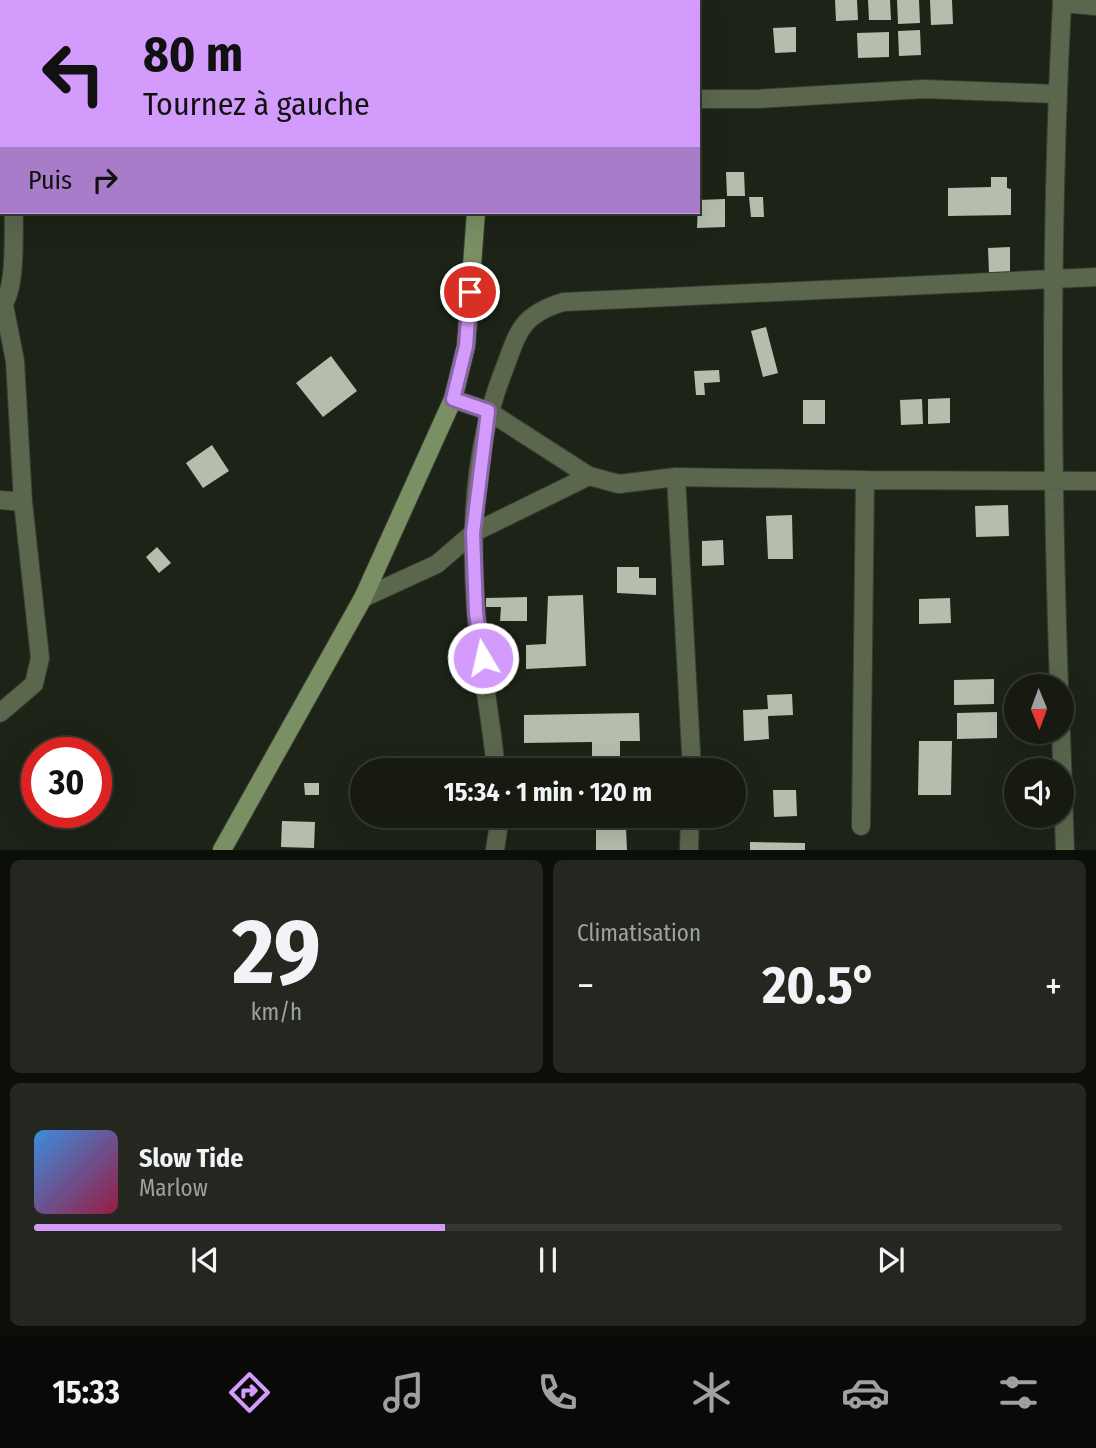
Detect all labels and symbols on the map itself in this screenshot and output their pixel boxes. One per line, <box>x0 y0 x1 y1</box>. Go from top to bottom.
pin <box>440 262 500 322</box>
position arrow <box>446 621 520 695</box>
north arrow <box>1004 674 1074 744</box>
speed limit sign: 30 <box>21 737 112 828</box>

